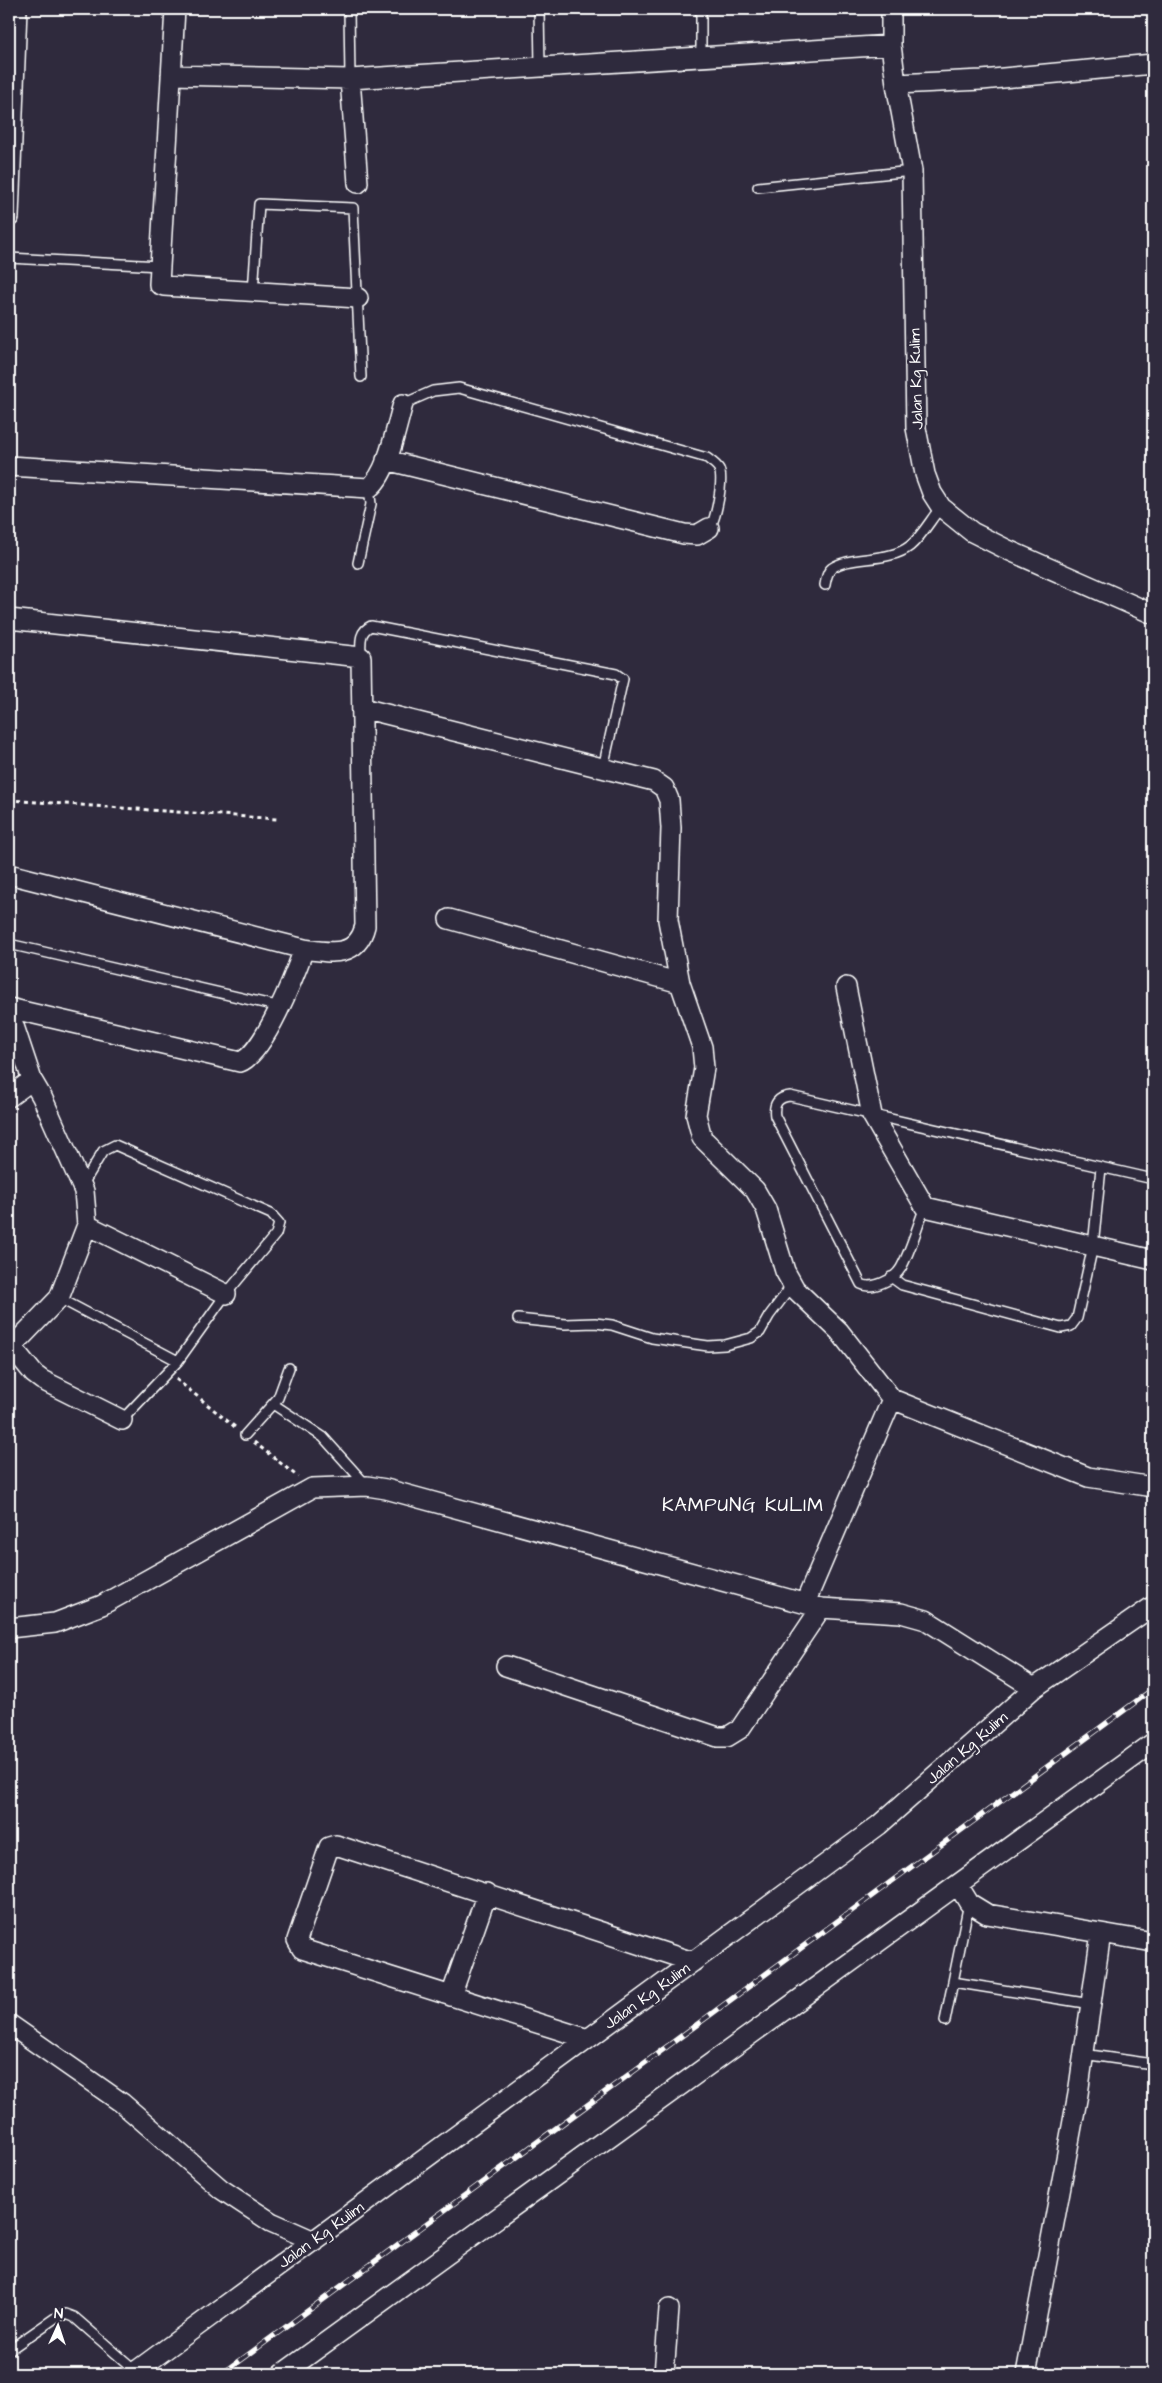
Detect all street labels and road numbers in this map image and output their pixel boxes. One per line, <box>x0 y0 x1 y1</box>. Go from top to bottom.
street label: Jalan Kg Kulim <box>903 327 930 430</box>
street label: Jalan Kg Kulim <box>922 1706 1013 1790</box>
street label: Jalan Kg Kulim <box>600 1957 695 2035</box>
street label: Jalan Kg Kulim <box>274 2196 369 2274</box>

